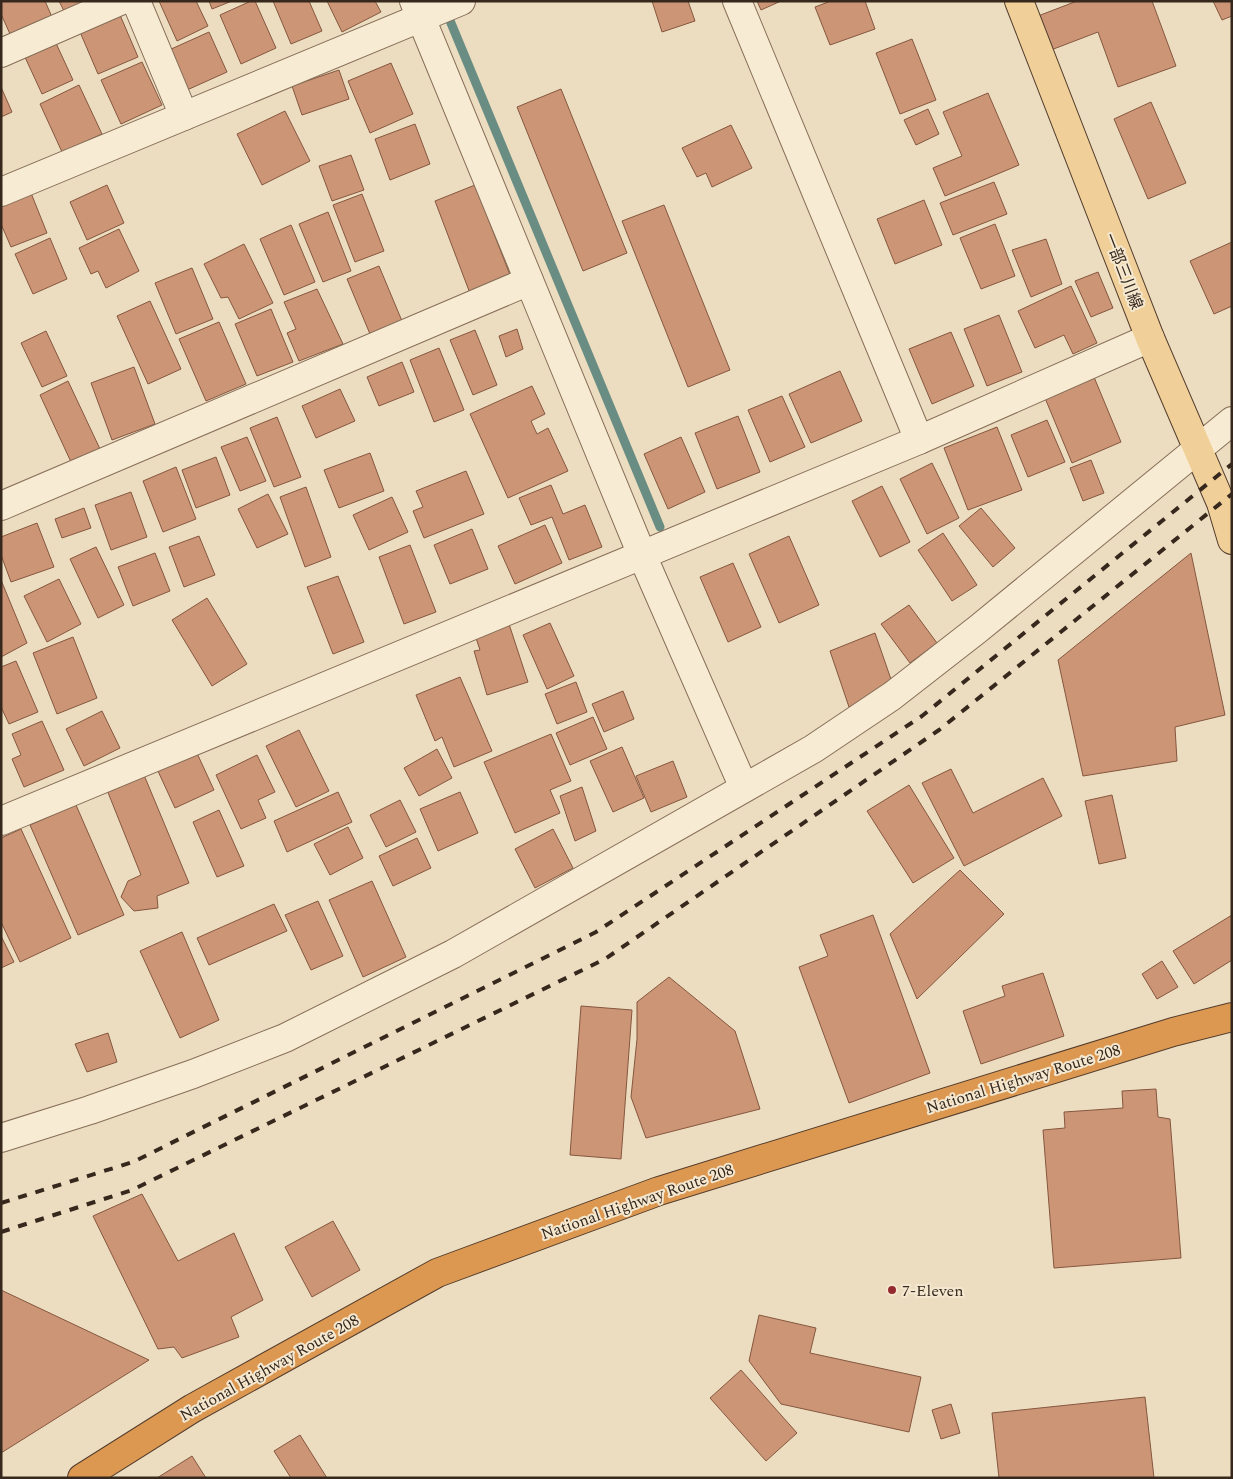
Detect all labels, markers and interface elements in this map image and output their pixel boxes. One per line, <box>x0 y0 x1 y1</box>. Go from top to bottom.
street label: 一部三川線 <box>1098 230 1149 313</box>
street label: National Highway Route 208 <box>923 1038 1123 1120</box>
street label: National Highway Route 208 <box>538 1158 737 1246</box>
place label: 7-Eleven <box>902 1279 964 1303</box>
marker: 7-Eleven <box>886 1284 898 1296</box>
street label: National Highway Route 208 <box>175 1308 364 1427</box>

